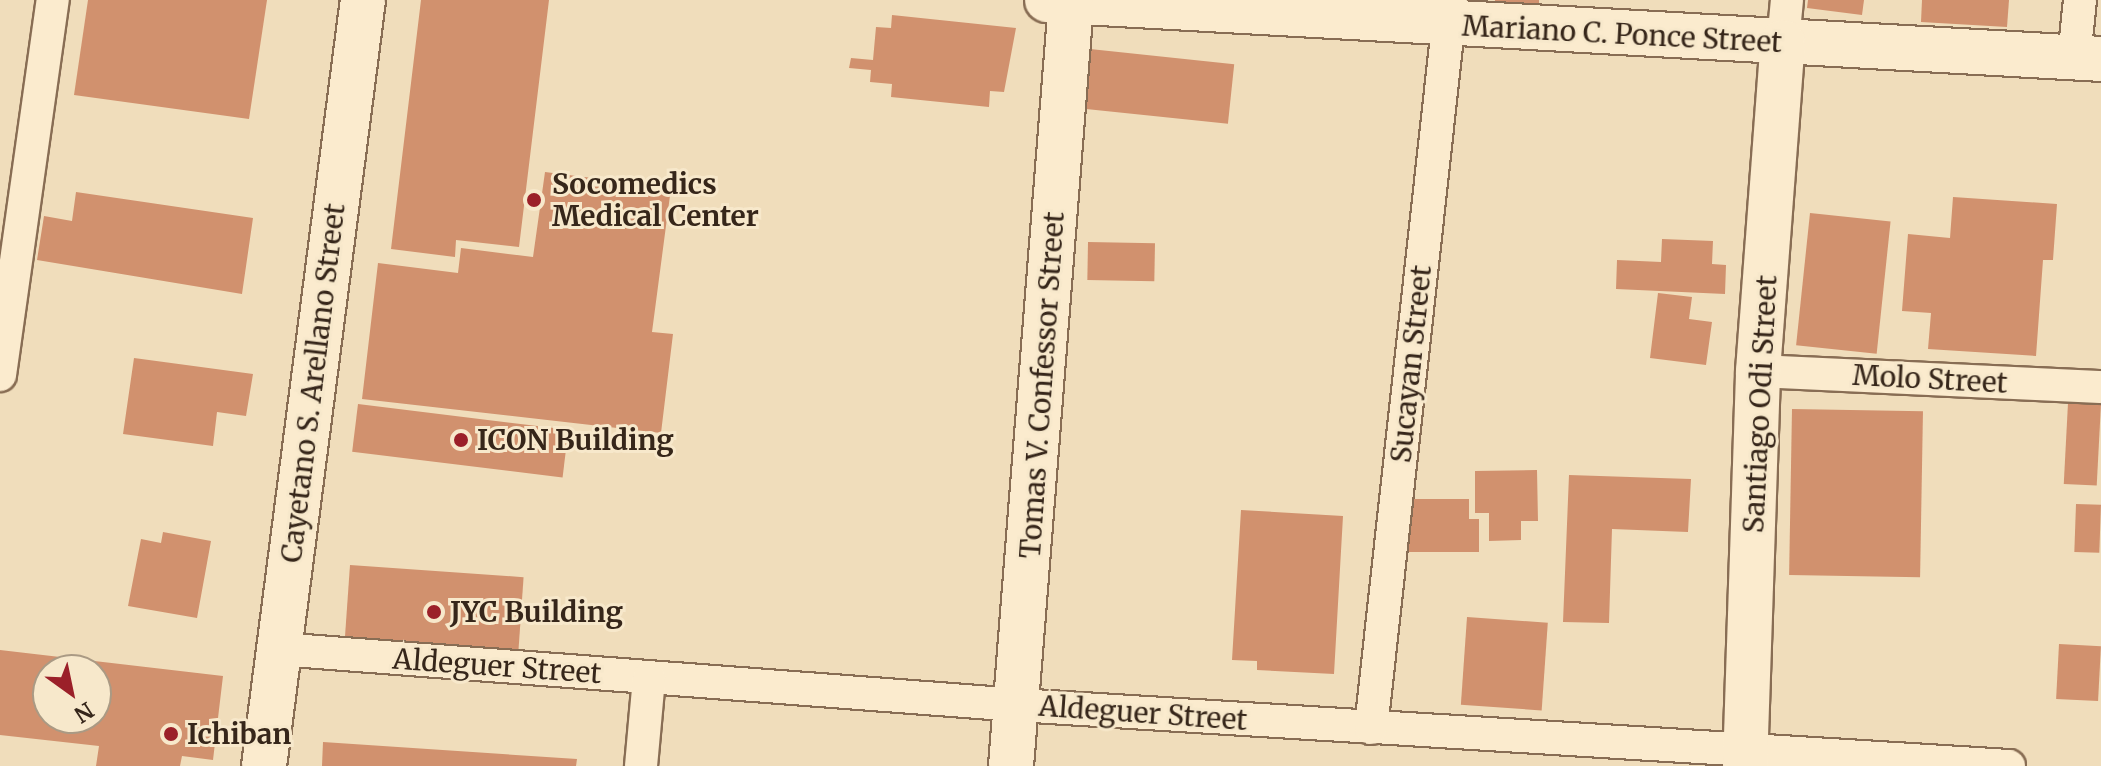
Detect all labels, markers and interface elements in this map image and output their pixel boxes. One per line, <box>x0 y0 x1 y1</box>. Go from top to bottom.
street label: Mariano C. Ponce Street <box>1461 9 1783 59</box>
place label: Socomedics Medical Center <box>552 167 759 233</box>
marker: Socomedics Medical Center <box>523 189 545 211</box>
street label: Cayetano S. Arellano Street <box>274 201 352 565</box>
street label: Tomas V. Confessor Street <box>1013 210 1071 560</box>
street label: Sucayan Street <box>1384 263 1438 465</box>
street label: Santiago Odi Street <box>1736 274 1784 534</box>
street label: Molo Street <box>1852 358 2008 400</box>
place label: ICON Building <box>477 423 674 457</box>
marker: ICON Building <box>452 431 470 449</box>
place label: JYC Building <box>450 595 623 629</box>
marker: JYC Building <box>425 603 443 621</box>
street label: Aldeguer Street <box>392 642 602 690</box>
north arrow <box>32 654 112 734</box>
street label: Aldeguer Street <box>1038 689 1248 737</box>
text: N <box>69 696 99 729</box>
place label: Ichiban <box>187 717 291 751</box>
marker: Ichiban <box>162 725 180 743</box>

